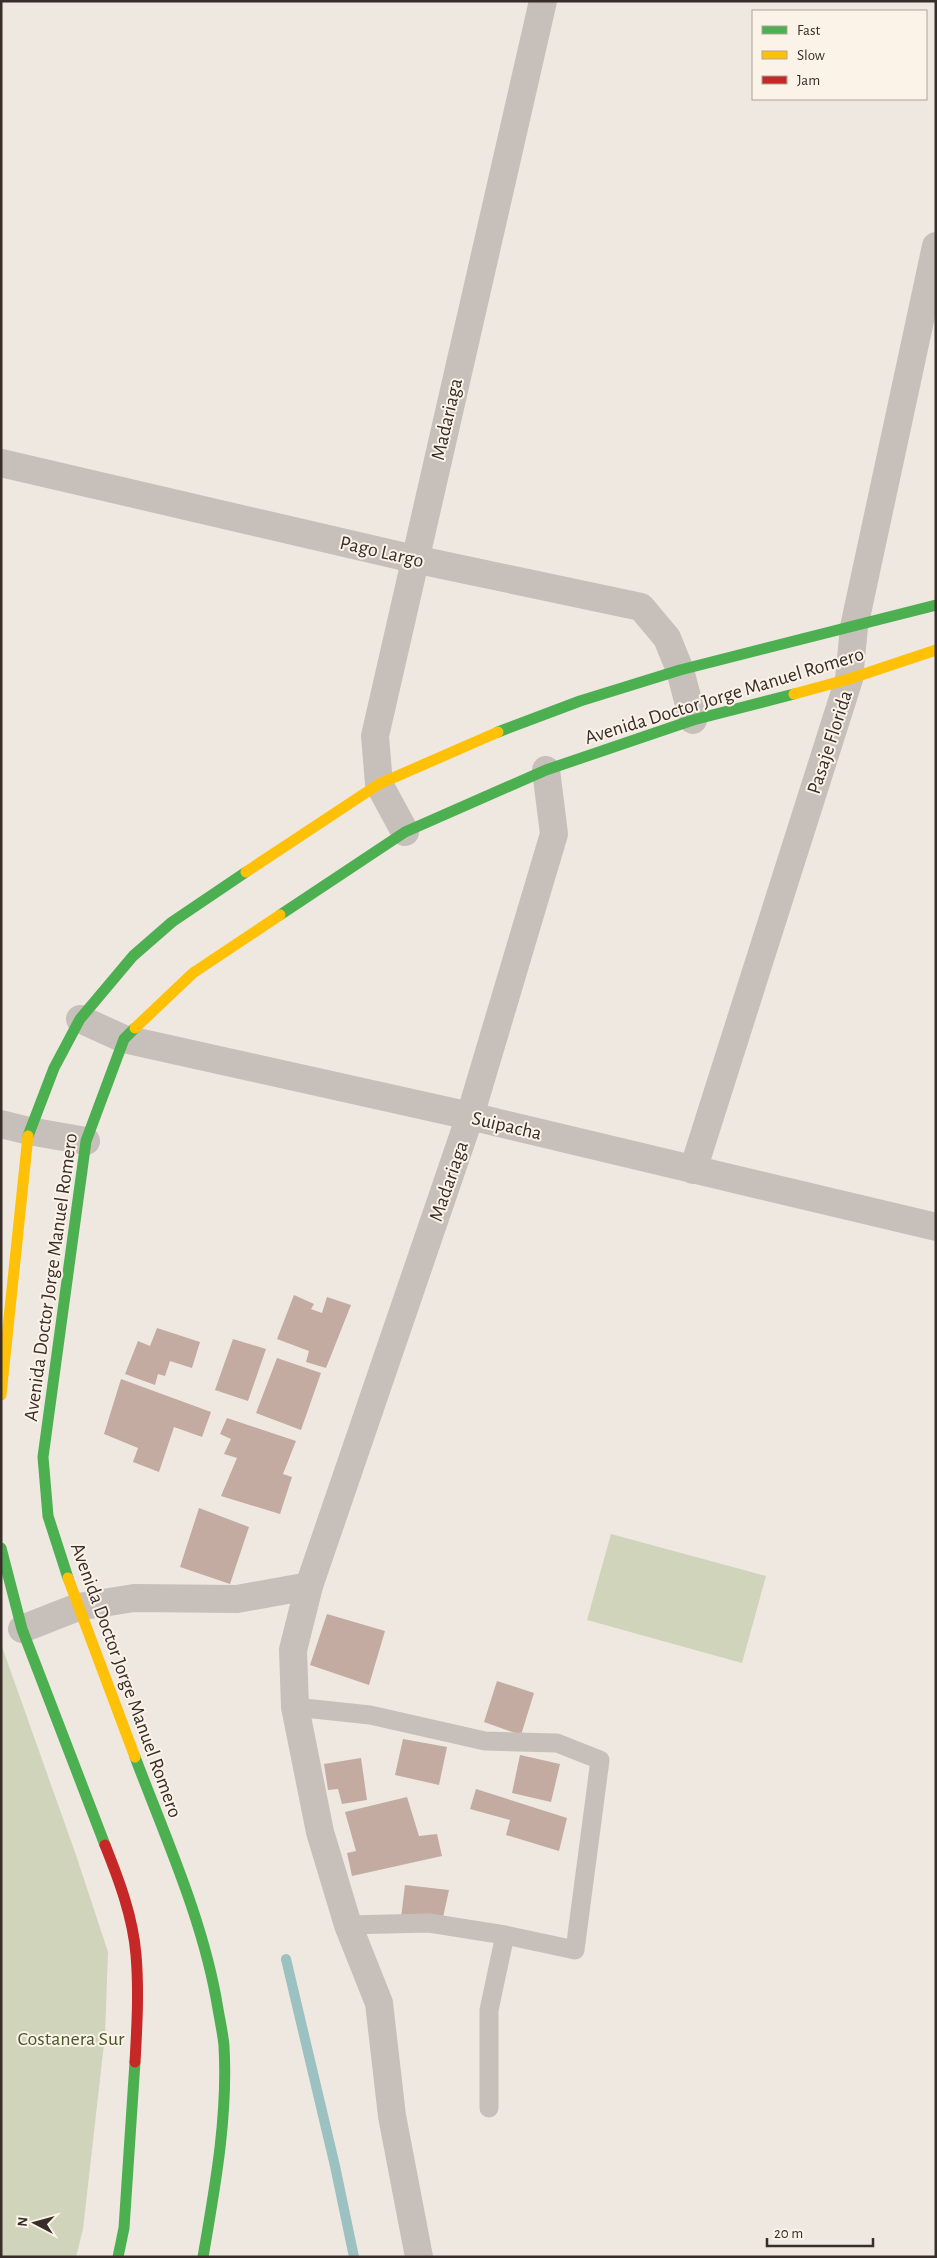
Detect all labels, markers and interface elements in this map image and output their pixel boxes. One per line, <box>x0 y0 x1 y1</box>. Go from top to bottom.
legend <box>752 10 927 100</box>
text: Fast <box>797 23 821 38</box>
text: Slow <box>797 48 825 63</box>
text: Jam <box>797 73 820 88</box>
street label: Madariaga <box>428 376 466 462</box>
street label: Pago Largo <box>338 533 426 571</box>
street label: Avenida Doctor Jorge Manuel Romero <box>582 644 866 748</box>
street label: Pasaje Florida <box>804 688 856 797</box>
street label: Suipacha <box>470 1108 544 1144</box>
street label: Avenida Doctor Jorge Manuel Romero <box>21 1132 81 1422</box>
street label: Madariaga <box>426 1139 472 1224</box>
street label: Avenida Doctor Jorge Manuel Romero <box>67 1540 185 1820</box>
park label: Costanera Sur <box>18 2029 125 2049</box>
north arrow <box>10 2198 60 2248</box>
text: N <box>16 2216 31 2227</box>
scale bar <box>767 2216 873 2248</box>
text: 20 m <box>774 2226 803 2241</box>

